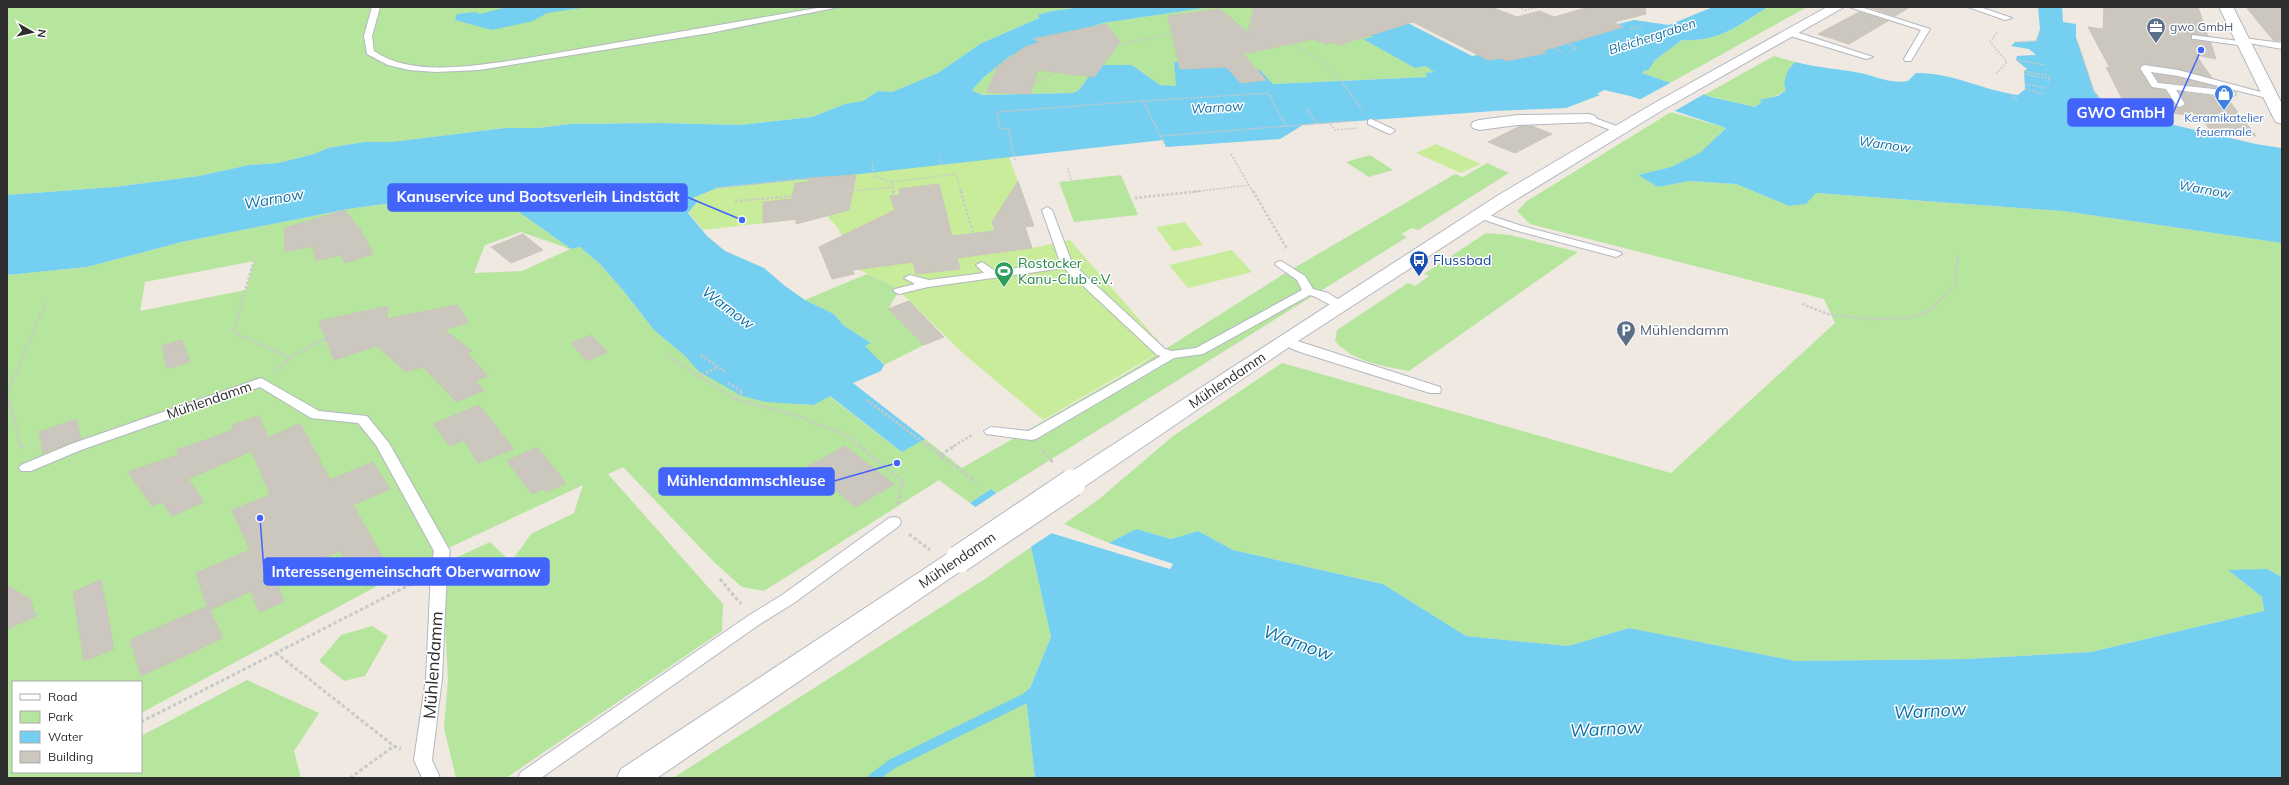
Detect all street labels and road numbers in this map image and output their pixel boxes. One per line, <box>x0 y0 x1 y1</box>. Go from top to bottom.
street label: Mühlendamm <box>1185 348 1269 412</box>
street label: Mühlendamm <box>164 377 254 423</box>
street label: Mühlendamm <box>915 528 999 592</box>
street label: Mühlendamm <box>418 610 447 720</box>

